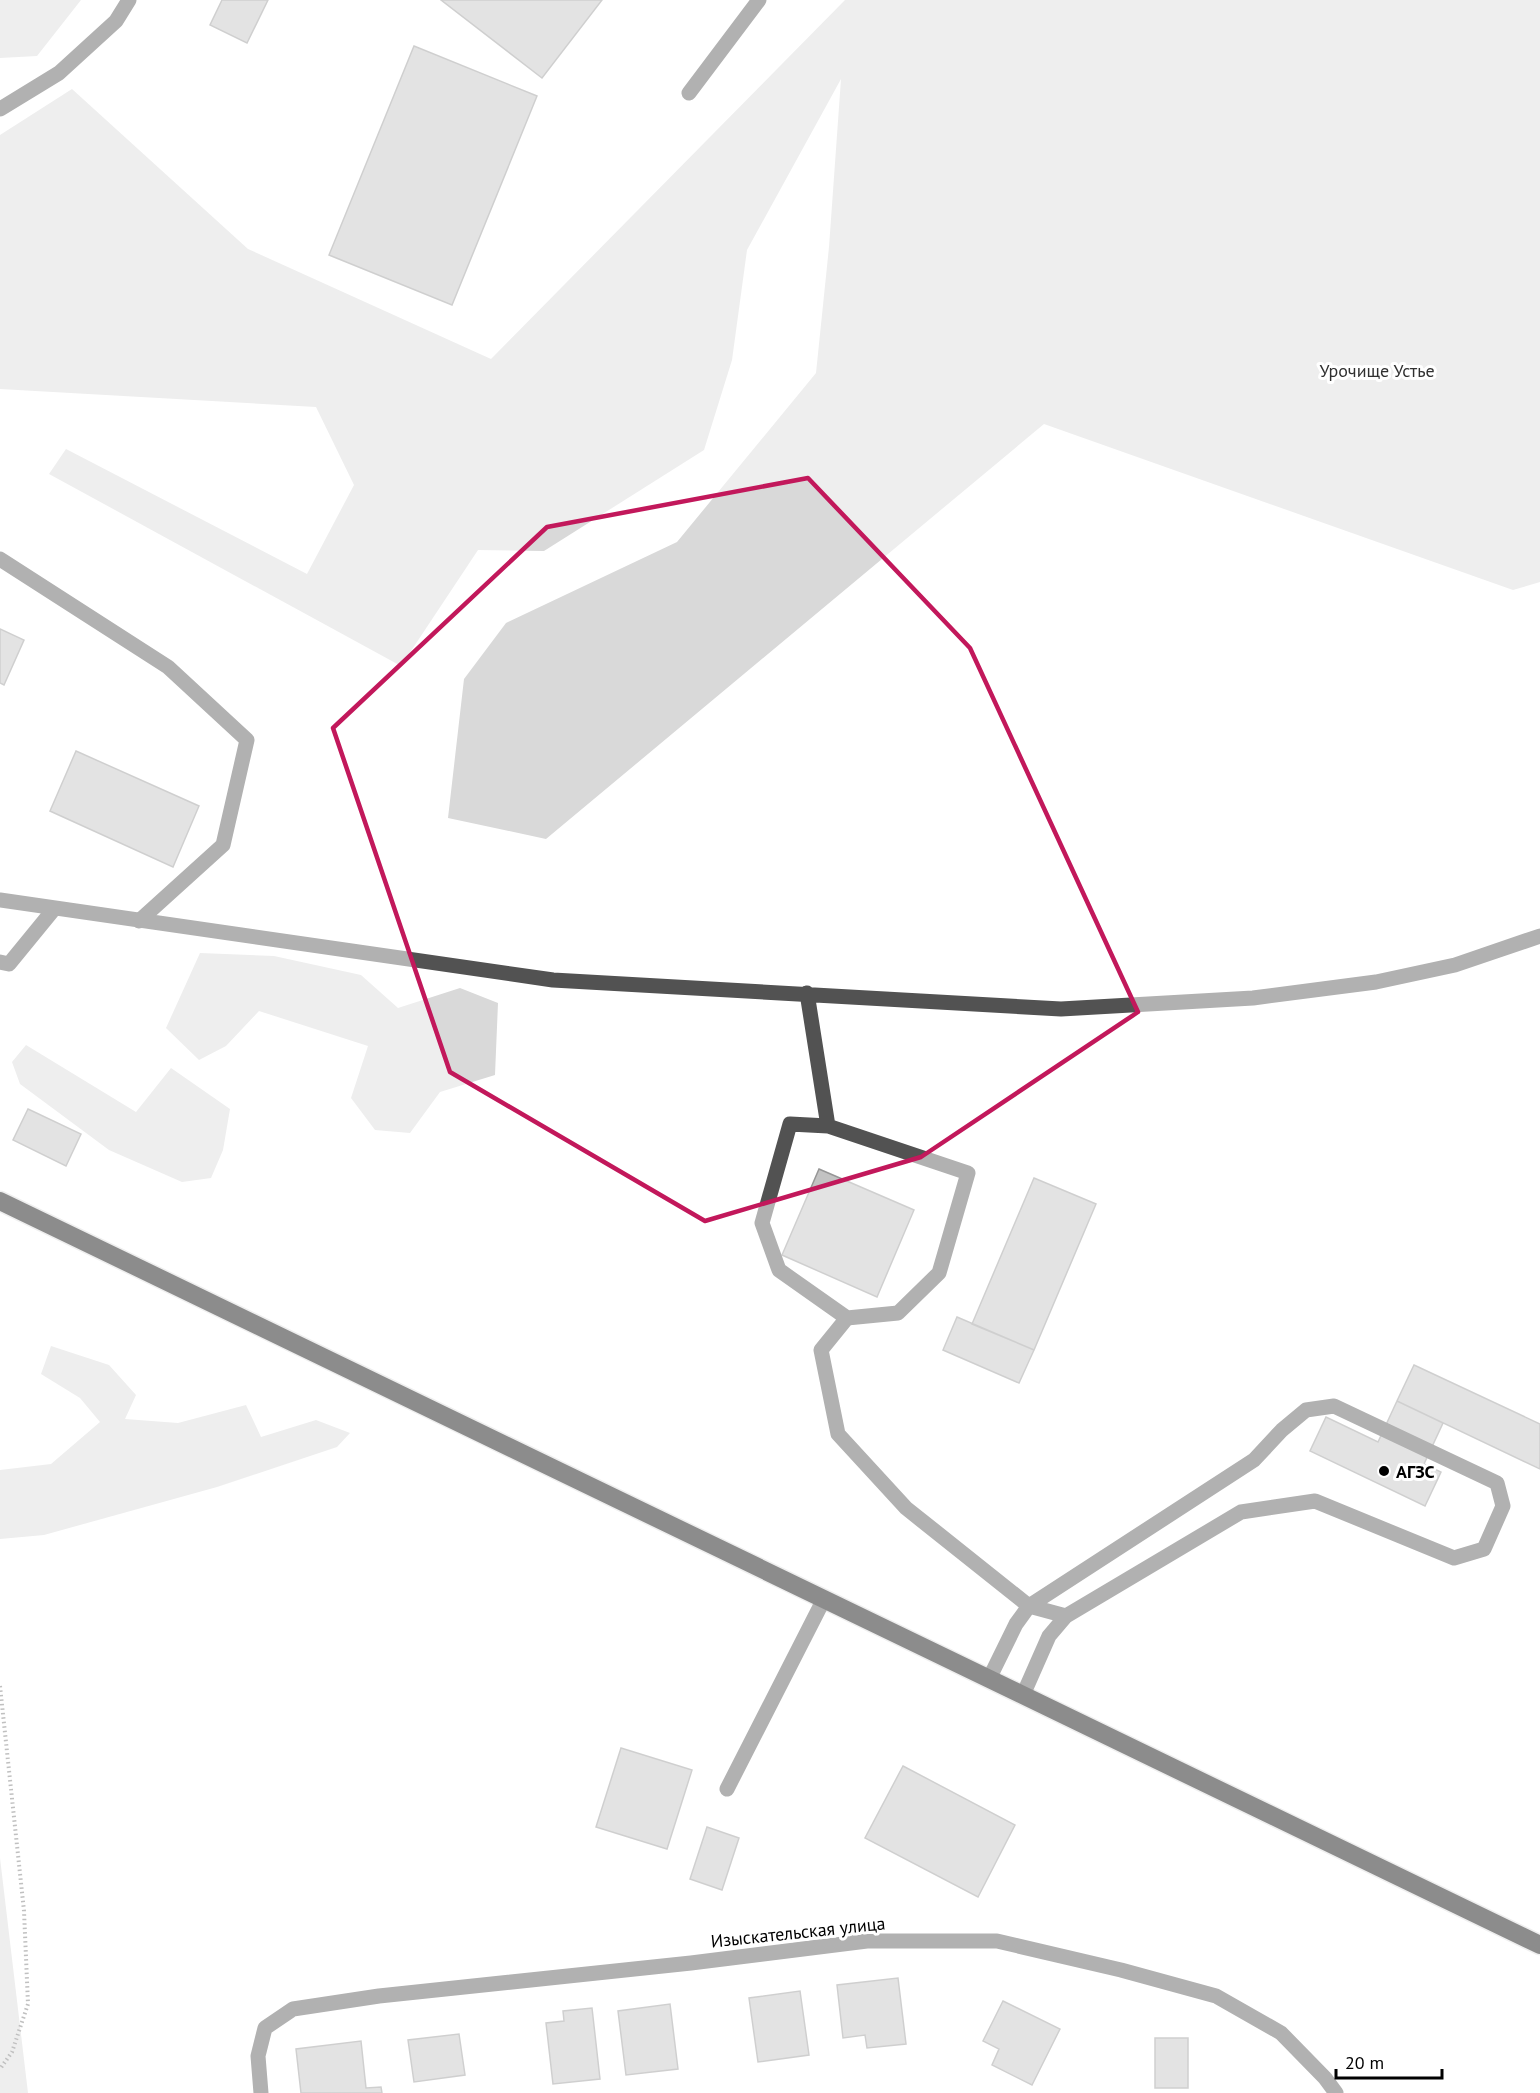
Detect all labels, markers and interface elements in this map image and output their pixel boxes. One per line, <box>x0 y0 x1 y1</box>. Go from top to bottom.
park label: Урочище Устье <box>1319 359 1435 382</box>
place label: АГЗС <box>1396 1460 1435 1483</box>
marker: АГЗС <box>1377 1464 1391 1478</box>
street label: Изыскательская улица <box>710 1911 886 1953</box>
scale bar <box>1336 2042 1442 2080</box>
text: 20 m <box>1345 2051 1384 2074</box>

